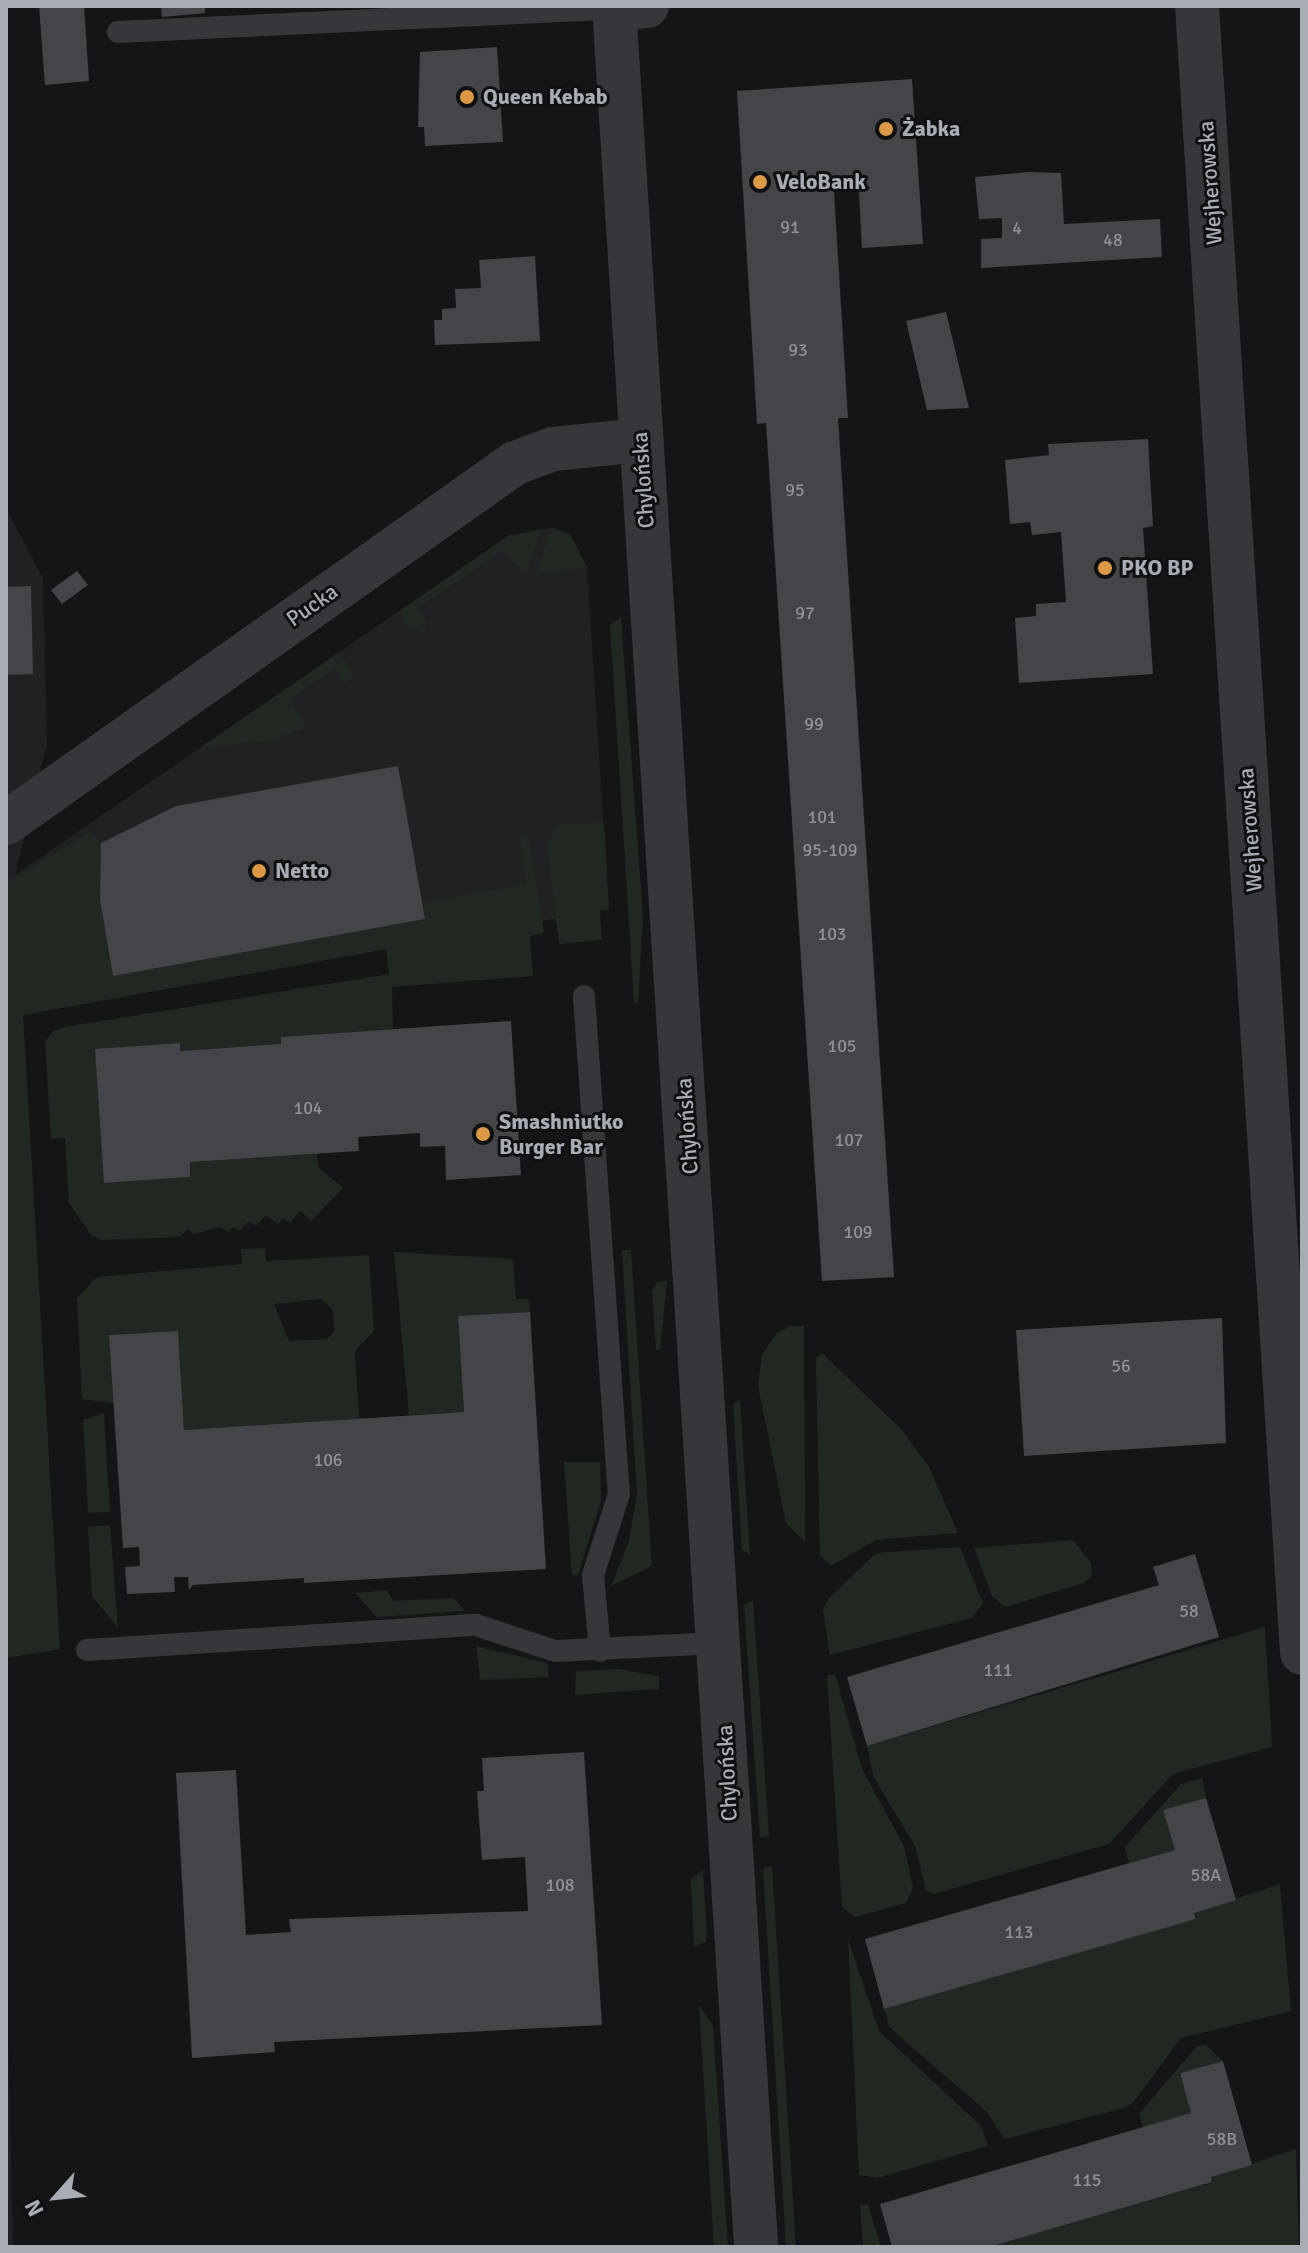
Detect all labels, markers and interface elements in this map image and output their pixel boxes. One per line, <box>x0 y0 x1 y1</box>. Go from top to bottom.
place label: Queen Kebab <box>483 84 608 110</box>
marker: Queen Kebab <box>458 88 476 106</box>
place label: Żabka <box>902 116 960 142</box>
marker: Żabka <box>877 120 895 138</box>
street label: Wejherowska <box>1192 120 1228 246</box>
place label: VeloBank <box>776 169 866 195</box>
marker: VeloBank <box>751 173 769 191</box>
house number: 91 <box>780 216 800 238</box>
house number: 4 <box>1012 217 1022 239</box>
house number: 48 <box>1103 229 1123 251</box>
house number: 93 <box>788 339 808 361</box>
street label: Chylońska <box>626 431 660 529</box>
house number: 95 <box>785 479 805 501</box>
place label: PKO BP <box>1121 555 1193 581</box>
marker: PKO BP <box>1096 559 1114 577</box>
street label: Pucka <box>281 578 343 632</box>
house number: 97 <box>795 602 815 624</box>
house number: 99 <box>804 713 824 735</box>
street label: Wejherowska <box>1232 767 1268 893</box>
house number: 101 <box>807 806 837 828</box>
house number: 95-109 <box>803 839 857 861</box>
place label: Netto <box>275 858 329 884</box>
marker: Netto <box>250 862 268 880</box>
house number: 103 <box>817 923 847 945</box>
house number: 105 <box>827 1035 857 1057</box>
street label: Chylońska <box>670 1077 704 1175</box>
house number: 104 <box>293 1097 323 1119</box>
place label: Smashniutko Burger Bar <box>499 1108 624 1160</box>
marker: Smashniutko Burger Bar <box>474 1125 492 1143</box>
house number: 107 <box>834 1129 864 1151</box>
house number: 109 <box>843 1221 873 1243</box>
house number: 56 <box>1111 1355 1131 1377</box>
house number: 106 <box>313 1449 343 1471</box>
house number: 58 <box>1179 1600 1199 1622</box>
house number: 111 <box>983 1659 1013 1681</box>
street label: Chylońska <box>711 1724 743 1822</box>
house number: 58A <box>1191 1864 1221 1886</box>
house number: 108 <box>545 1874 575 1896</box>
house number: 113 <box>1004 1921 1034 1943</box>
house number: 58B <box>1207 2128 1237 2150</box>
north arrow <box>16 2157 96 2237</box>
house number: 115 <box>1072 2169 1102 2191</box>
text: N <box>19 2195 50 2221</box>

